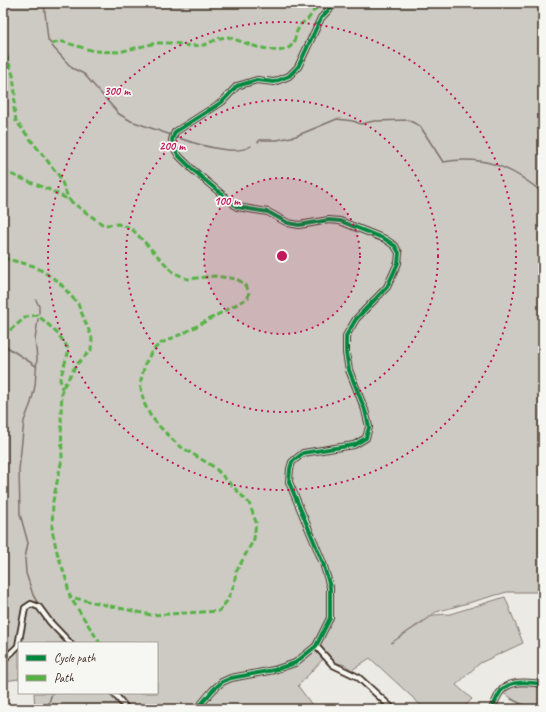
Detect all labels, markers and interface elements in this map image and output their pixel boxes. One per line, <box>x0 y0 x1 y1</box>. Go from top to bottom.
text: 300 m <box>104 83 131 99</box>
text: 200 m <box>159 138 186 154</box>
text: 100 m <box>214 193 241 209</box>
centre of rings <box>275 249 289 263</box>
legend <box>18 642 158 694</box>
text: Cycle path <box>54 650 96 666</box>
text: Path <box>54 670 74 686</box>

